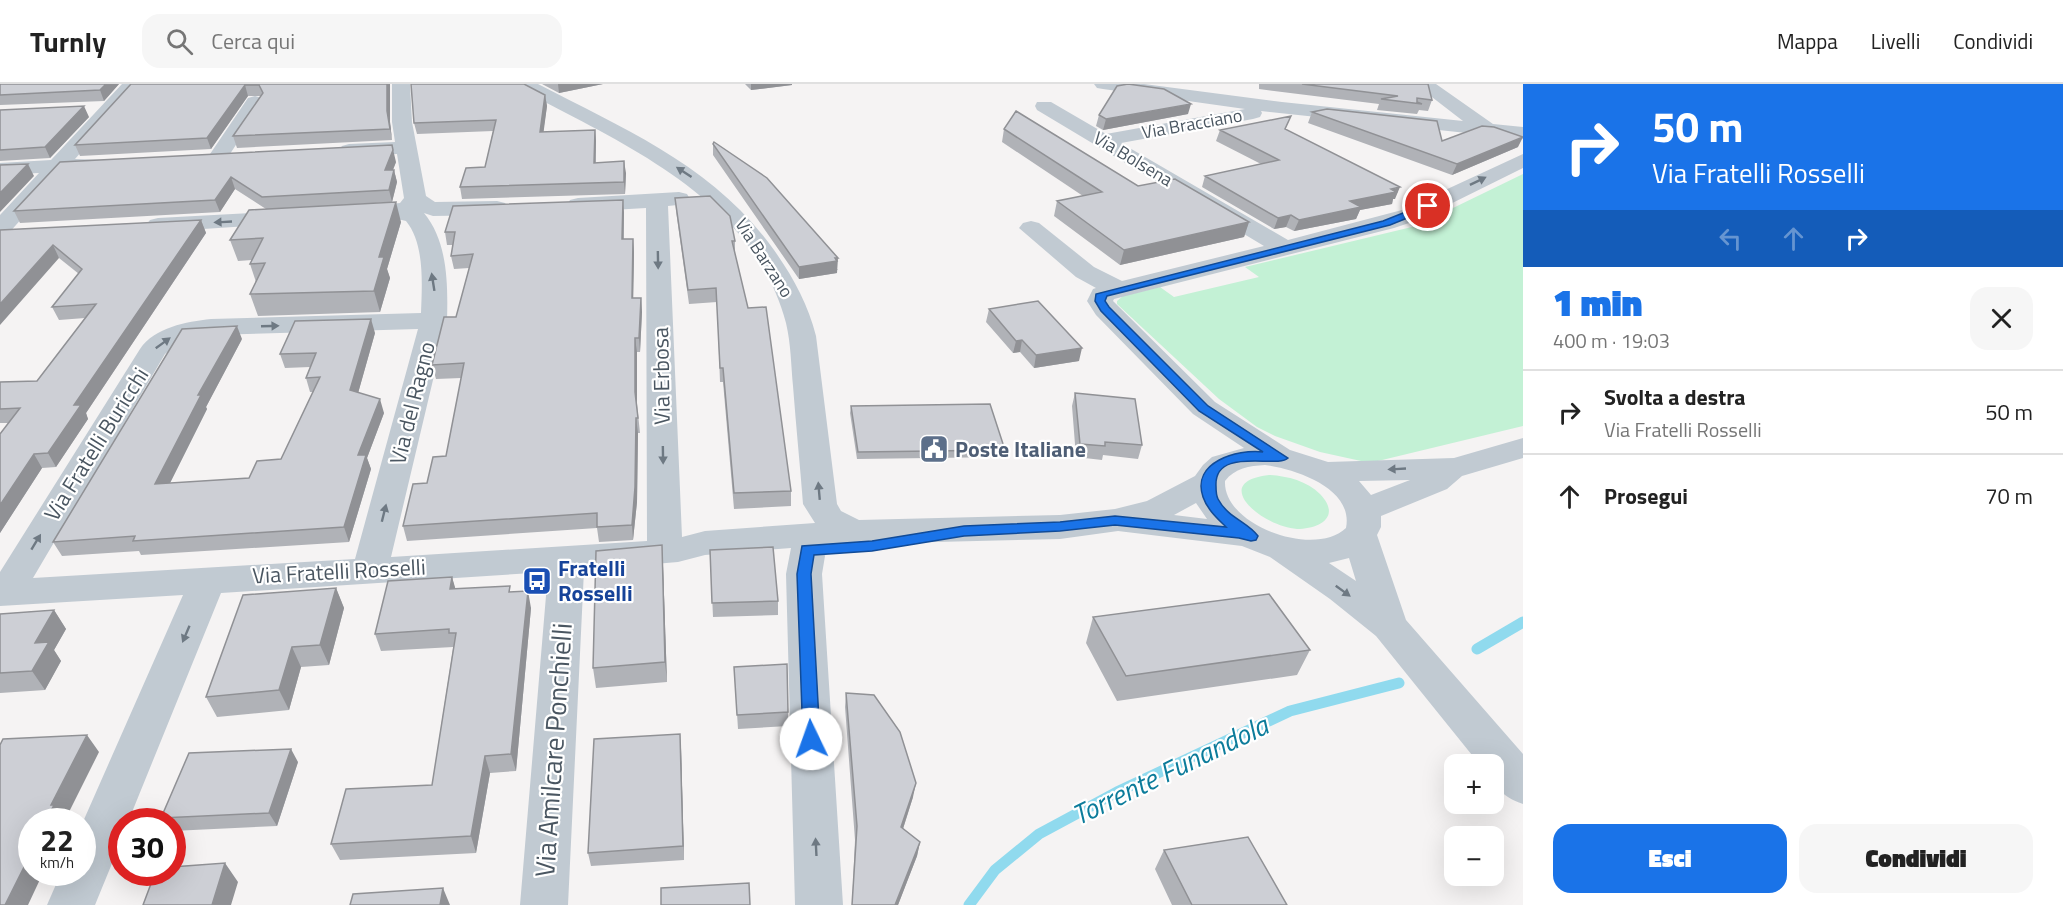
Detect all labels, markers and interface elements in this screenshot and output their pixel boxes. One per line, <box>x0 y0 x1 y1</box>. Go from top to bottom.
search box <box>142 14 562 68</box>
text: Turnly <box>30 20 106 63</box>
text: Cerca qui <box>211 24 295 58</box>
icon: search <box>163 25 196 58</box>
text: Mappa <box>1777 25 1838 57</box>
text: Livelli <box>1871 25 1920 57</box>
text: Condividi <box>1953 25 2033 57</box>
text: 50 m <box>1652 94 1744 158</box>
street label: Via Bracciano <box>1140 101 1244 146</box>
icon: right <box>1553 108 1631 186</box>
street label: Via Bolsena <box>1088 124 1178 193</box>
text: Via Fratelli Rosselli <box>1652 152 1865 193</box>
one-way arrow <box>676 167 692 178</box>
one-way arrow <box>1470 177 1487 186</box>
pin <box>1402 180 1453 231</box>
icon: arrive <box>1411 189 1444 222</box>
street label: Via Barzano <box>729 213 800 303</box>
one-way arrow <box>214 217 233 226</box>
icon: left <box>1714 222 1747 255</box>
icon: ahead <box>1777 222 1810 255</box>
icon: right <box>1840 222 1873 255</box>
one-way arrow <box>654 251 663 270</box>
one-way arrow <box>429 272 438 291</box>
text: 1 min <box>1553 275 1642 330</box>
button: close <box>1970 287 2033 350</box>
one-way arrow <box>260 321 279 330</box>
text: 400 m · 19:03 <box>1553 325 1670 356</box>
street label: Via Erbosa <box>643 327 679 425</box>
one-way arrow <box>155 337 171 349</box>
street label: Via del Ragno <box>380 338 444 468</box>
street label: Via Fratelli Buricchi <box>35 361 157 527</box>
text: Svolta a destra <box>1604 380 1746 414</box>
text: 50 m <box>1985 395 2033 429</box>
icon: right <box>1553 396 1586 429</box>
text: Via Fratelli Rosselli <box>1604 414 1762 445</box>
place label: Poste Italiane <box>955 432 1086 466</box>
public building icon: Poste Italiane <box>918 433 950 465</box>
one-way arrow <box>658 446 668 465</box>
one-way arrow <box>1387 465 1406 474</box>
text: Prosegui <box>1604 479 1688 513</box>
text: 70 m <box>1985 479 2033 513</box>
icon: ahead <box>1553 480 1586 513</box>
one-way arrow <box>814 481 824 500</box>
one-way arrow <box>380 503 389 521</box>
one-way arrow <box>30 534 41 550</box>
street label: Via Fratelli Rosselli <box>252 549 426 593</box>
place label: Fratelli Rosselli <box>558 551 633 610</box>
bus stop icon: Fratelli Rosselli <box>521 565 553 597</box>
one-way arrow <box>1335 585 1351 597</box>
street label: Via Amilcare Ponchielli <box>523 621 582 878</box>
one-way arrow <box>181 625 191 643</box>
water label: Torrente Funandola <box>1064 702 1277 836</box>
position arrow <box>779 707 843 771</box>
map controls <box>1444 754 1504 886</box>
button: + <box>1444 754 1504 814</box>
speed limit sign: 30 <box>108 808 186 886</box>
text: 22 <box>40 817 74 863</box>
button: Esci <box>1553 824 1787 893</box>
button: Condividi <box>1799 824 2033 893</box>
button: − <box>1444 826 1504 886</box>
one-way arrow <box>812 837 821 856</box>
text: km/h <box>40 851 74 874</box>

